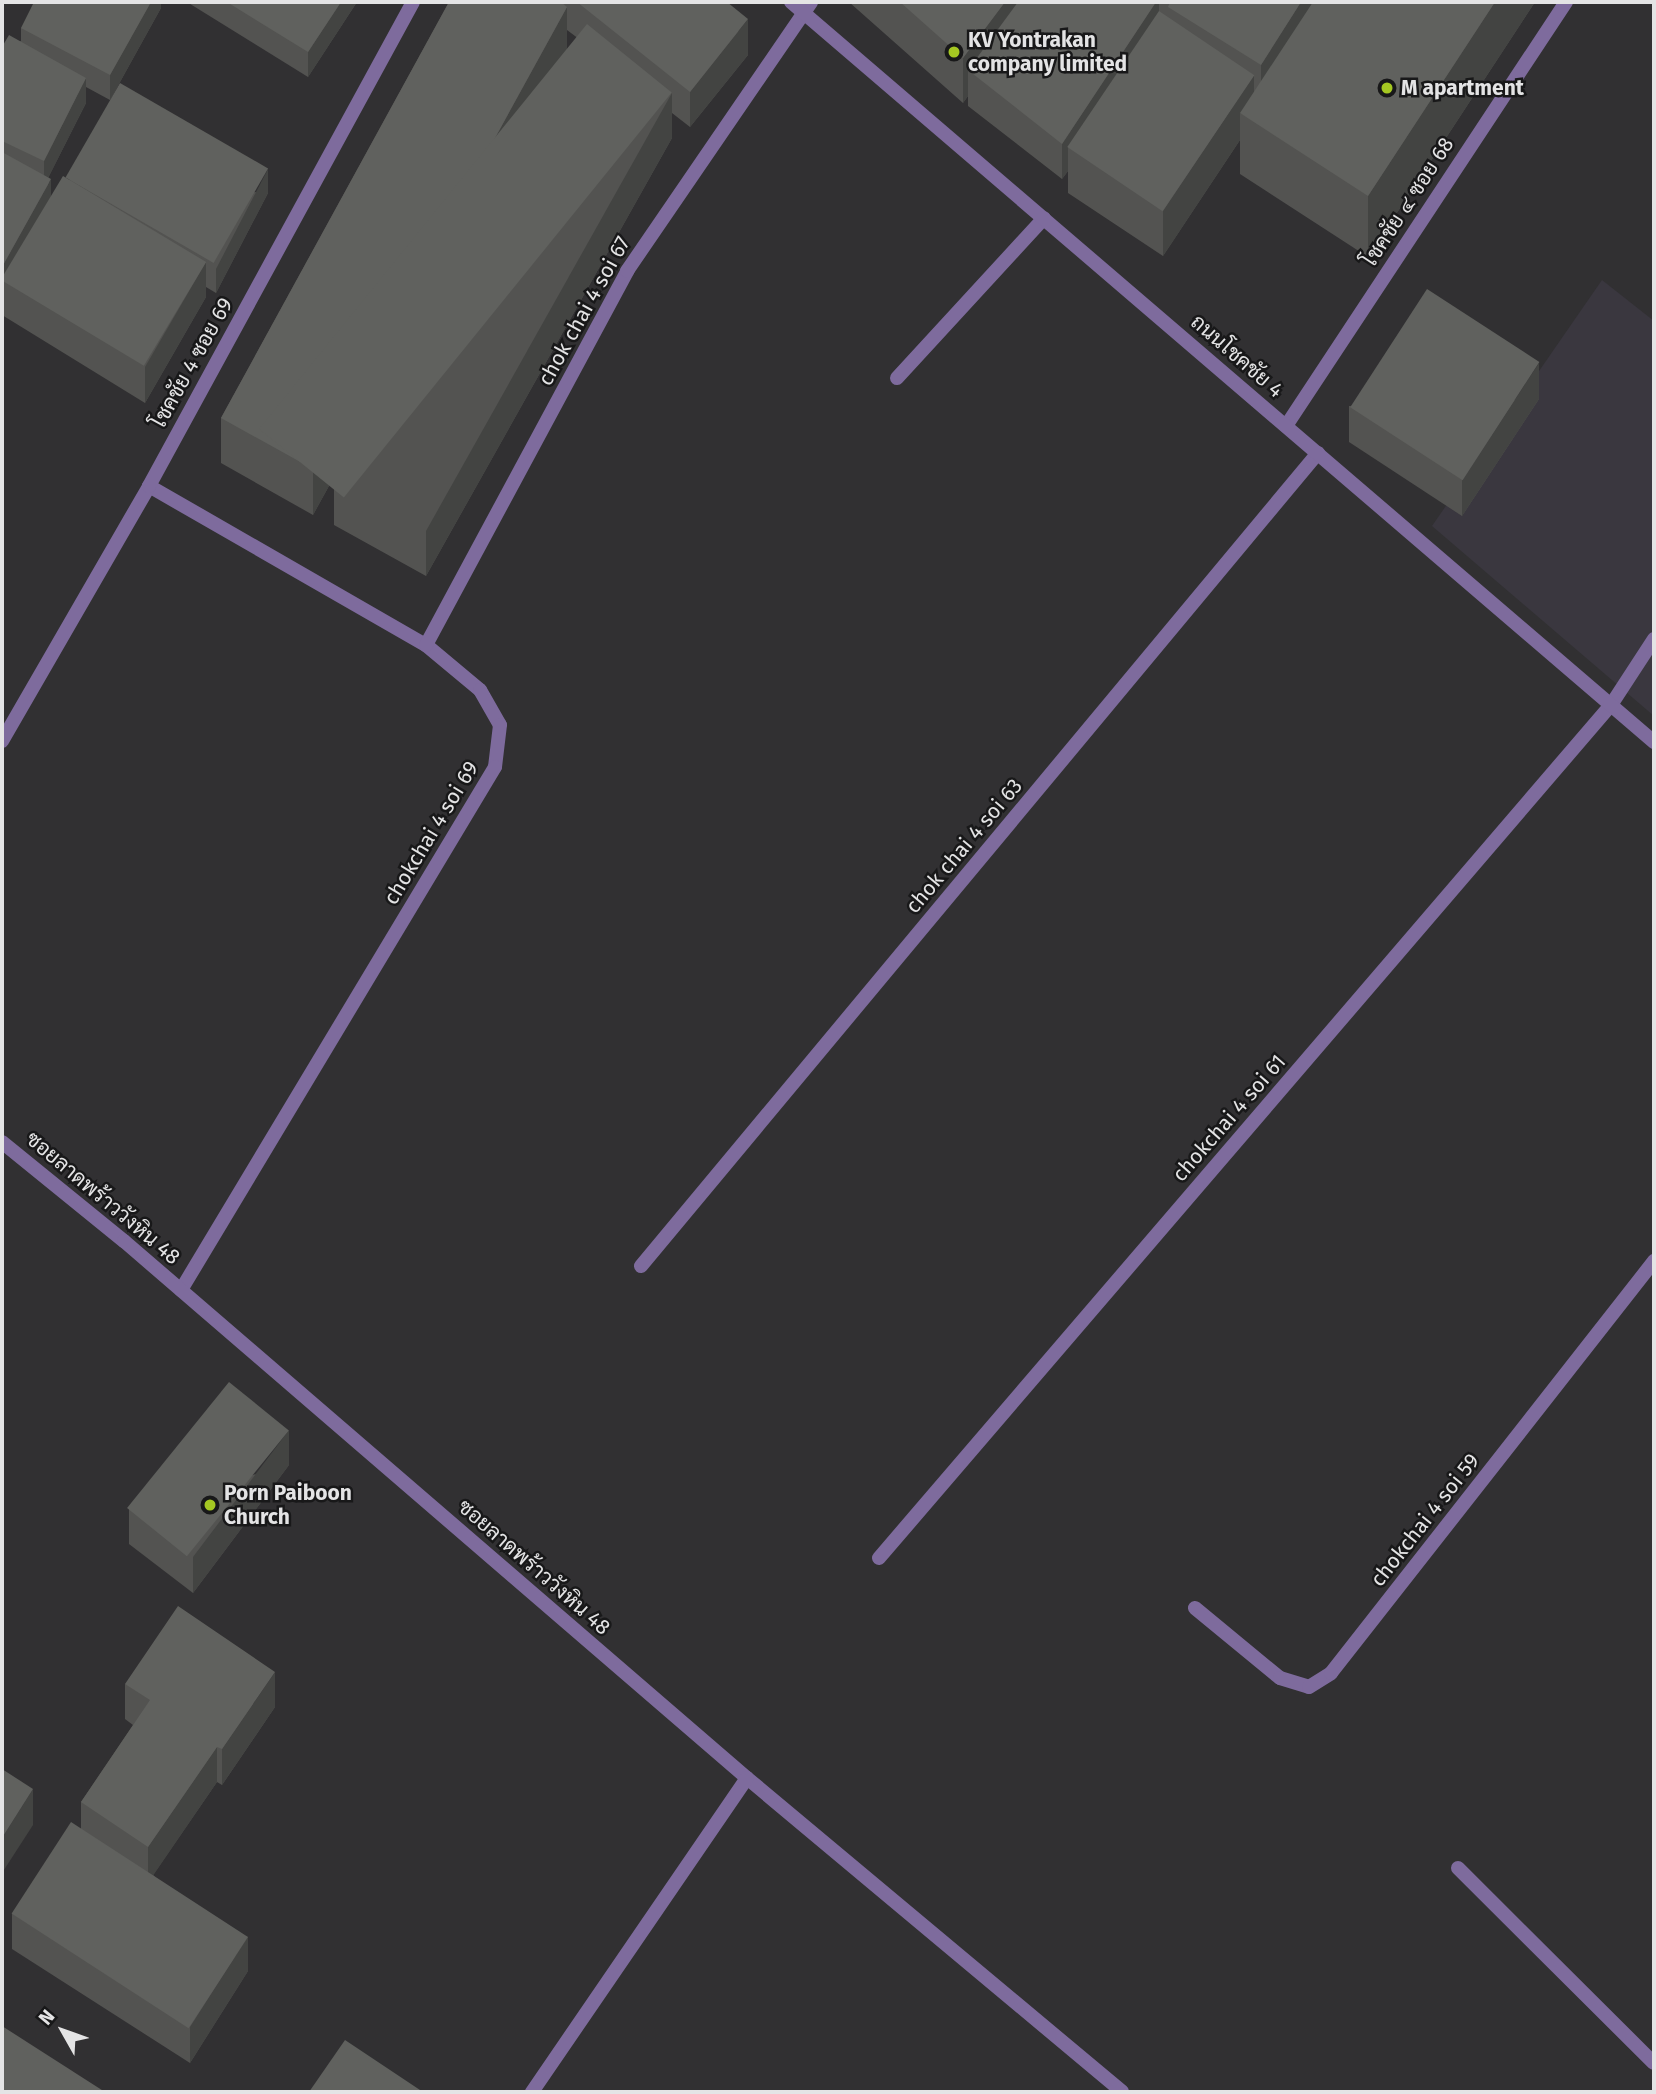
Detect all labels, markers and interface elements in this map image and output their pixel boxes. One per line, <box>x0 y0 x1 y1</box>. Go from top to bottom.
place label: KV Yontrakan company limited <box>968 27 1127 77</box>
marker: KV Yontrakan company limited <box>946 44 962 60</box>
place label: M apartment <box>1401 75 1524 101</box>
marker: M apartment <box>1379 80 1395 96</box>
street label: โชคชัย ๔ ซอย 68 <box>1357 133 1459 271</box>
street label: chok chai 4 soi 67 <box>533 232 635 390</box>
street label: โชคชัย 4 ซอย 69 <box>146 293 238 433</box>
street label: ถนนโชคชัย 4 <box>1186 309 1288 403</box>
street label: chokchai 4 soi 69 <box>378 757 484 909</box>
street label: chok chai 4 soi 63 <box>900 774 1028 918</box>
street label: chokchai 4 soi 61 <box>1167 1049 1291 1187</box>
street label: ซอยลาดพร้าววังหิน 48 <box>21 1126 185 1270</box>
street label: chokchai 4 soi 59 <box>1365 1448 1485 1592</box>
place label: Porn Paiboon Church <box>224 1480 352 1530</box>
street label: ซอยลาดพร้าววังหิน 48 <box>453 1494 615 1640</box>
marker: Porn Paiboon Church <box>202 1497 218 1513</box>
north arrow <box>28 1996 98 2066</box>
text: N <box>34 2005 59 2029</box>

